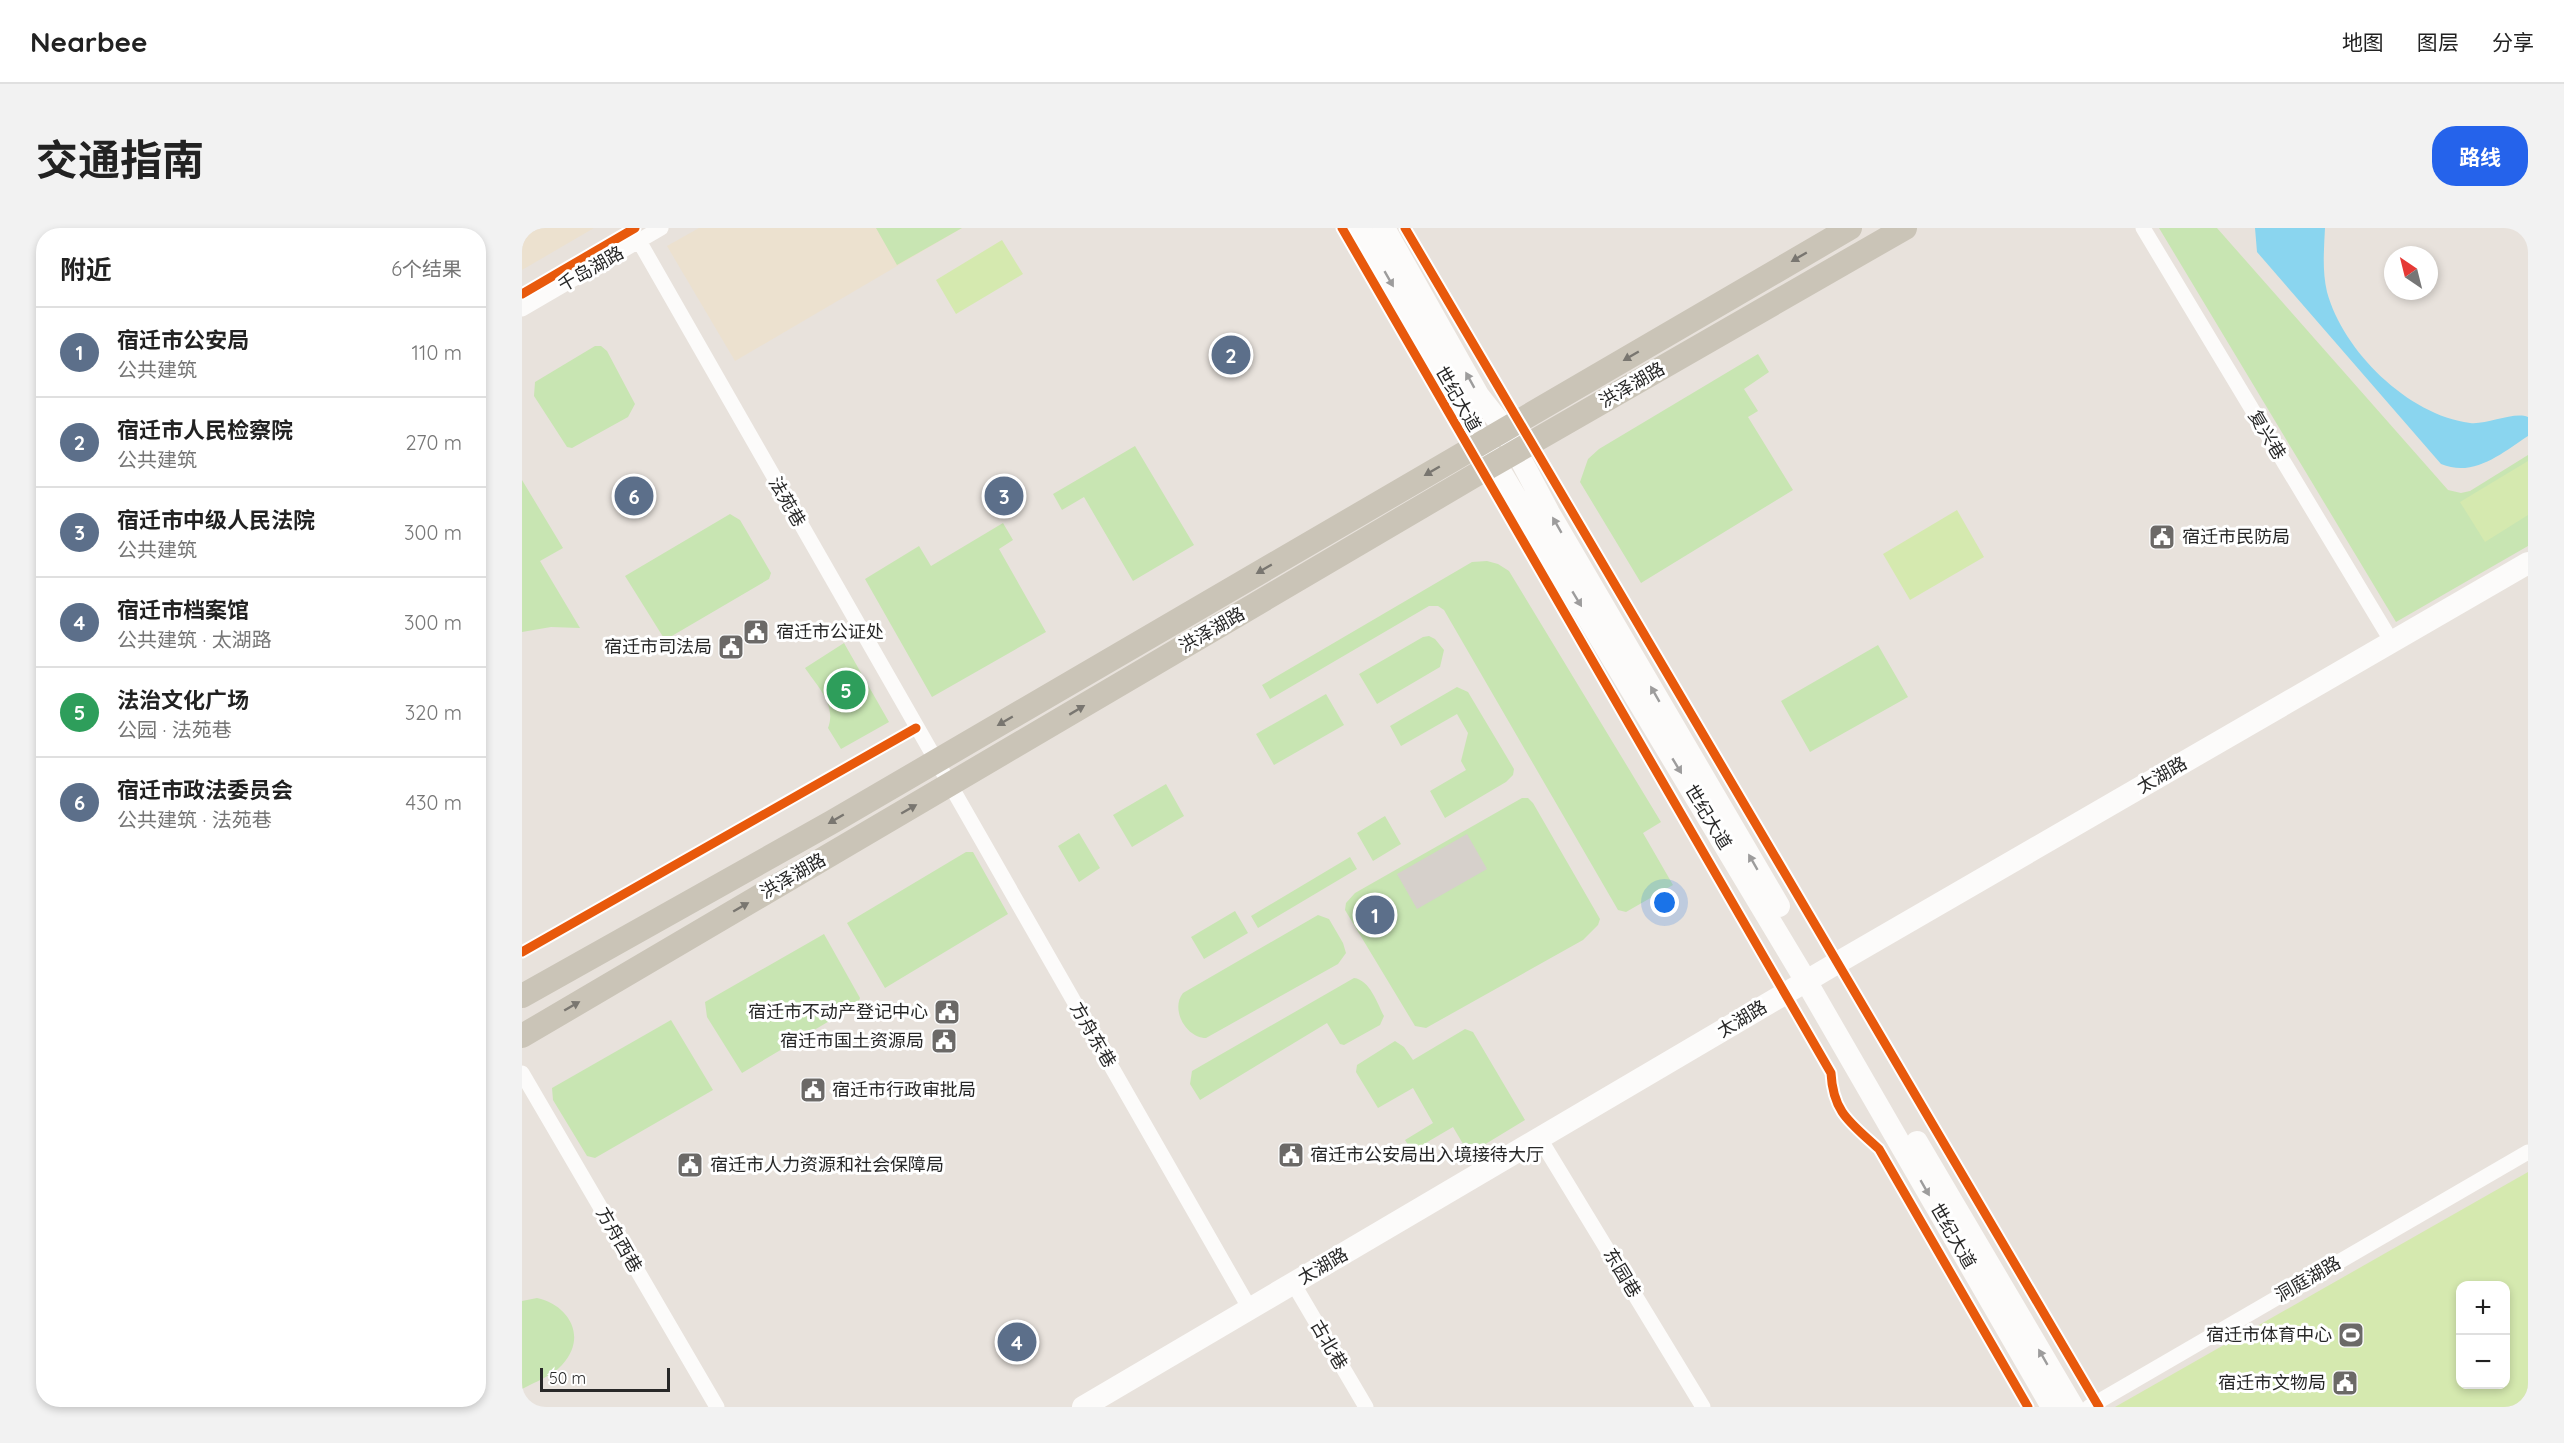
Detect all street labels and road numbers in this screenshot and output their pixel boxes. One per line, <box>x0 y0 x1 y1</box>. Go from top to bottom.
street label: 千岛湖路 <box>554 241 628 297</box>
street label: 洪泽湖路 <box>1595 357 1669 413</box>
street label: 世纪大道 <box>1430 362 1486 436</box>
street label: 复兴巷 <box>2244 406 2291 464</box>
street label: 法苑巷 <box>764 473 811 531</box>
street label: 洪泽湖路 <box>1175 602 1249 658</box>
street label: 太湖路 <box>2133 751 2191 798</box>
street label: 世纪大道 <box>1680 780 1737 854</box>
street label: 洪泽湖路 <box>756 848 830 904</box>
street label: 太湖路 <box>1713 995 1771 1042</box>
street label: 方舟东巷 <box>1065 998 1121 1072</box>
street label: 世纪大道 <box>1925 1199 1981 1273</box>
street label: 方舟西巷 <box>591 1203 647 1277</box>
street label: 太湖路 <box>1294 1242 1352 1289</box>
street label: 东园巷 <box>1599 1244 1646 1302</box>
street label: 洞庭湖路 <box>2271 1251 2345 1307</box>
street label: 古北巷 <box>1306 1316 1353 1374</box>

